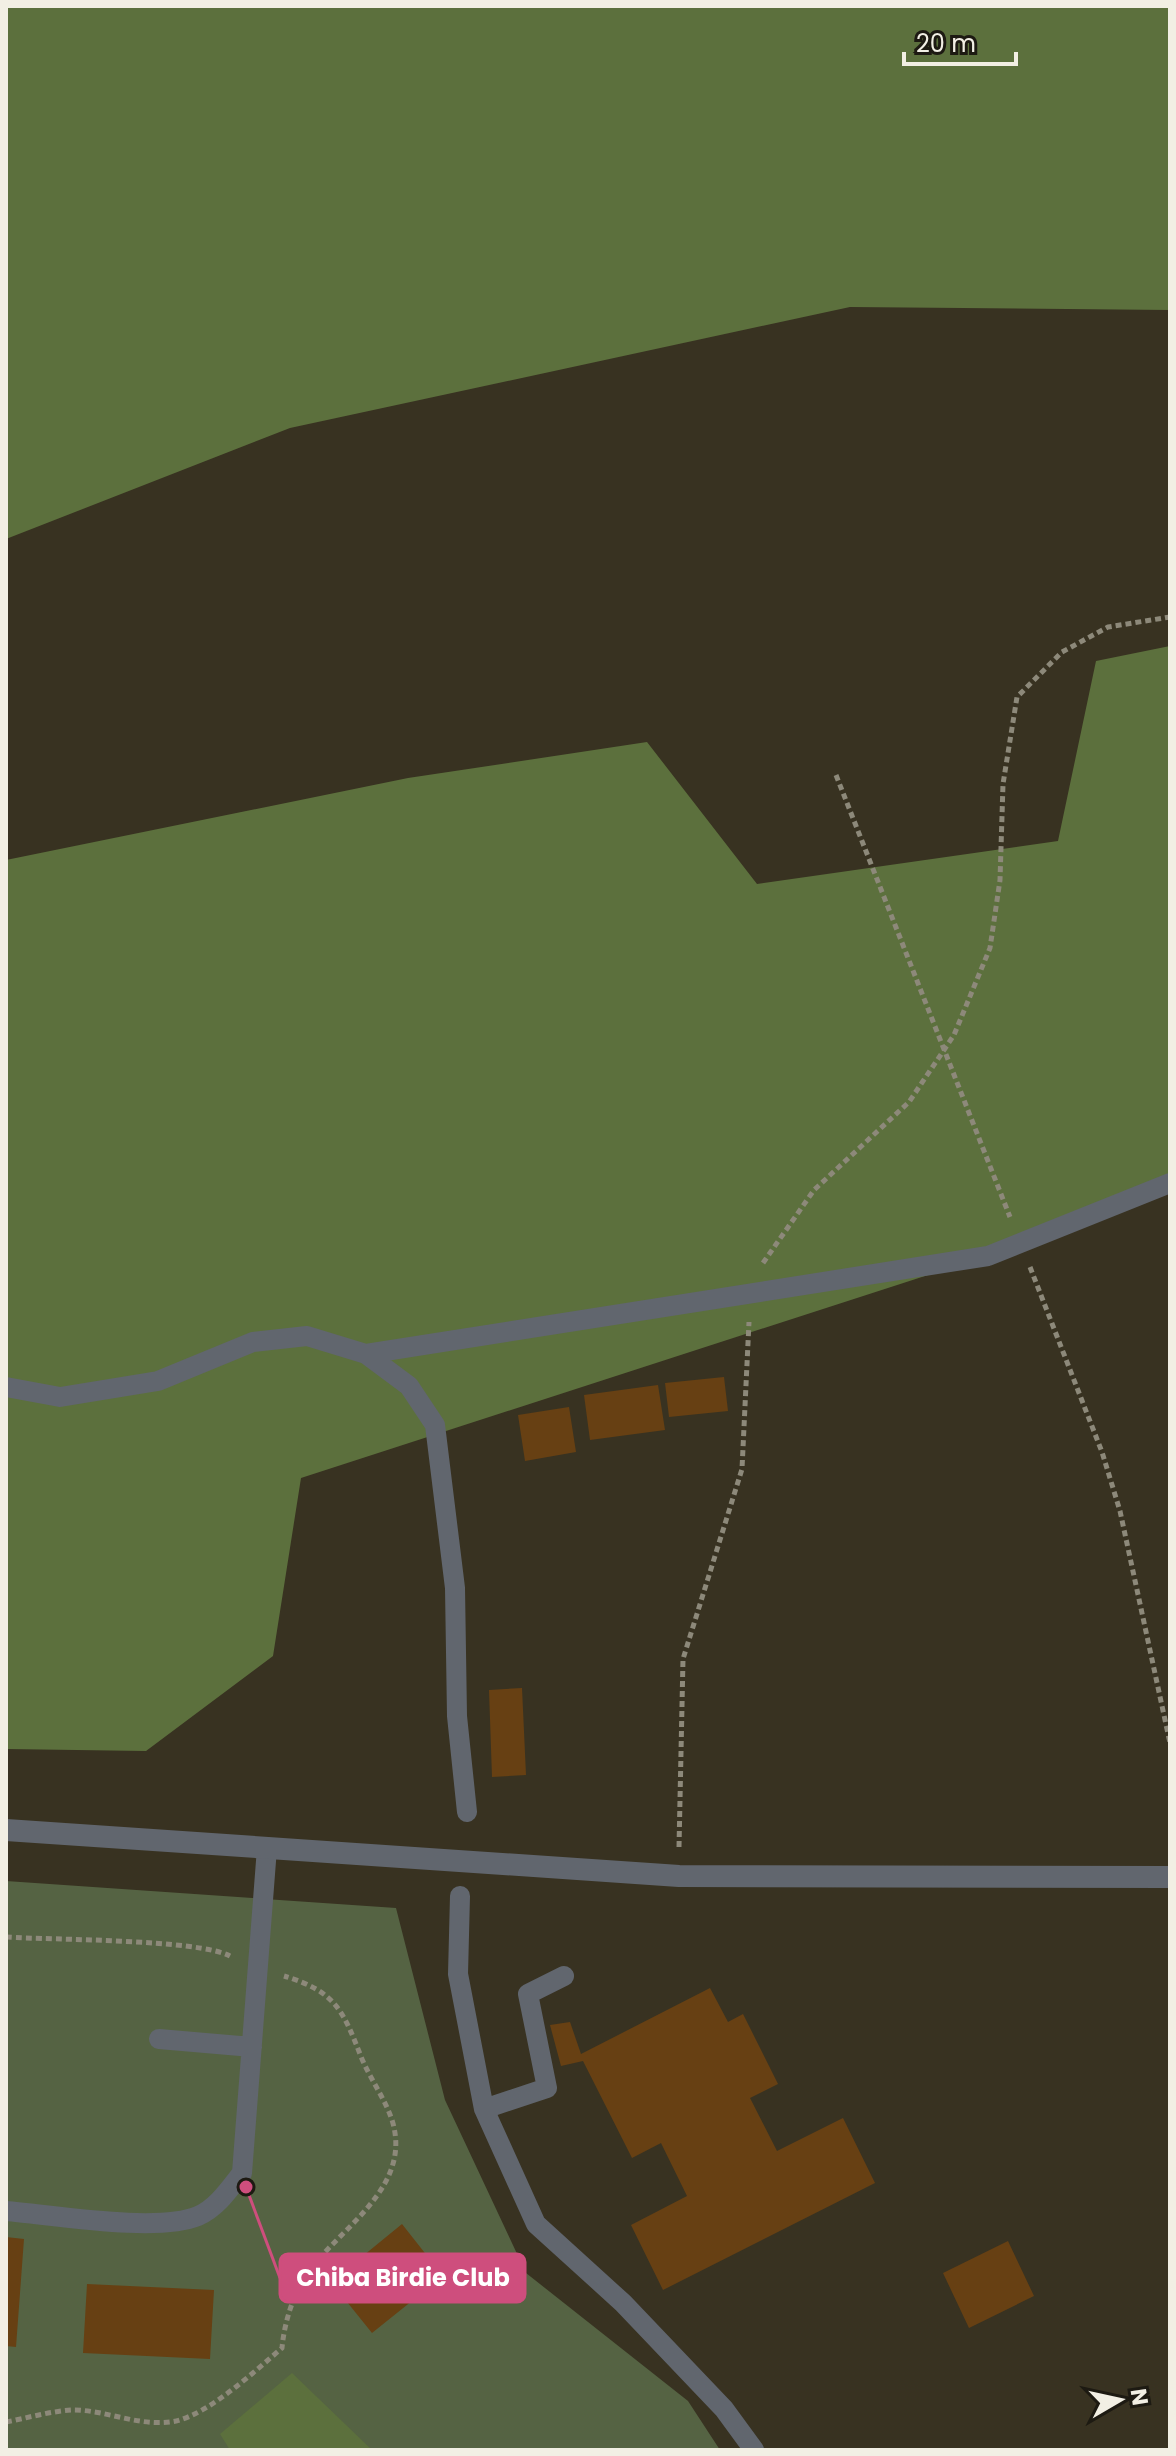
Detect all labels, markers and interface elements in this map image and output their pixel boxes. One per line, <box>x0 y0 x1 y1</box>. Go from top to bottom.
scale bar <box>904 16 1016 66</box>
text: 20 m <box>916 27 976 60</box>
callout: Chiba Birdie Club <box>280 2254 525 2302</box>
text: Chiba Birdie Club <box>296 2261 510 2294</box>
north arrow <box>1080 2360 1160 2440</box>
text: N <box>1123 2386 1156 2408</box>

